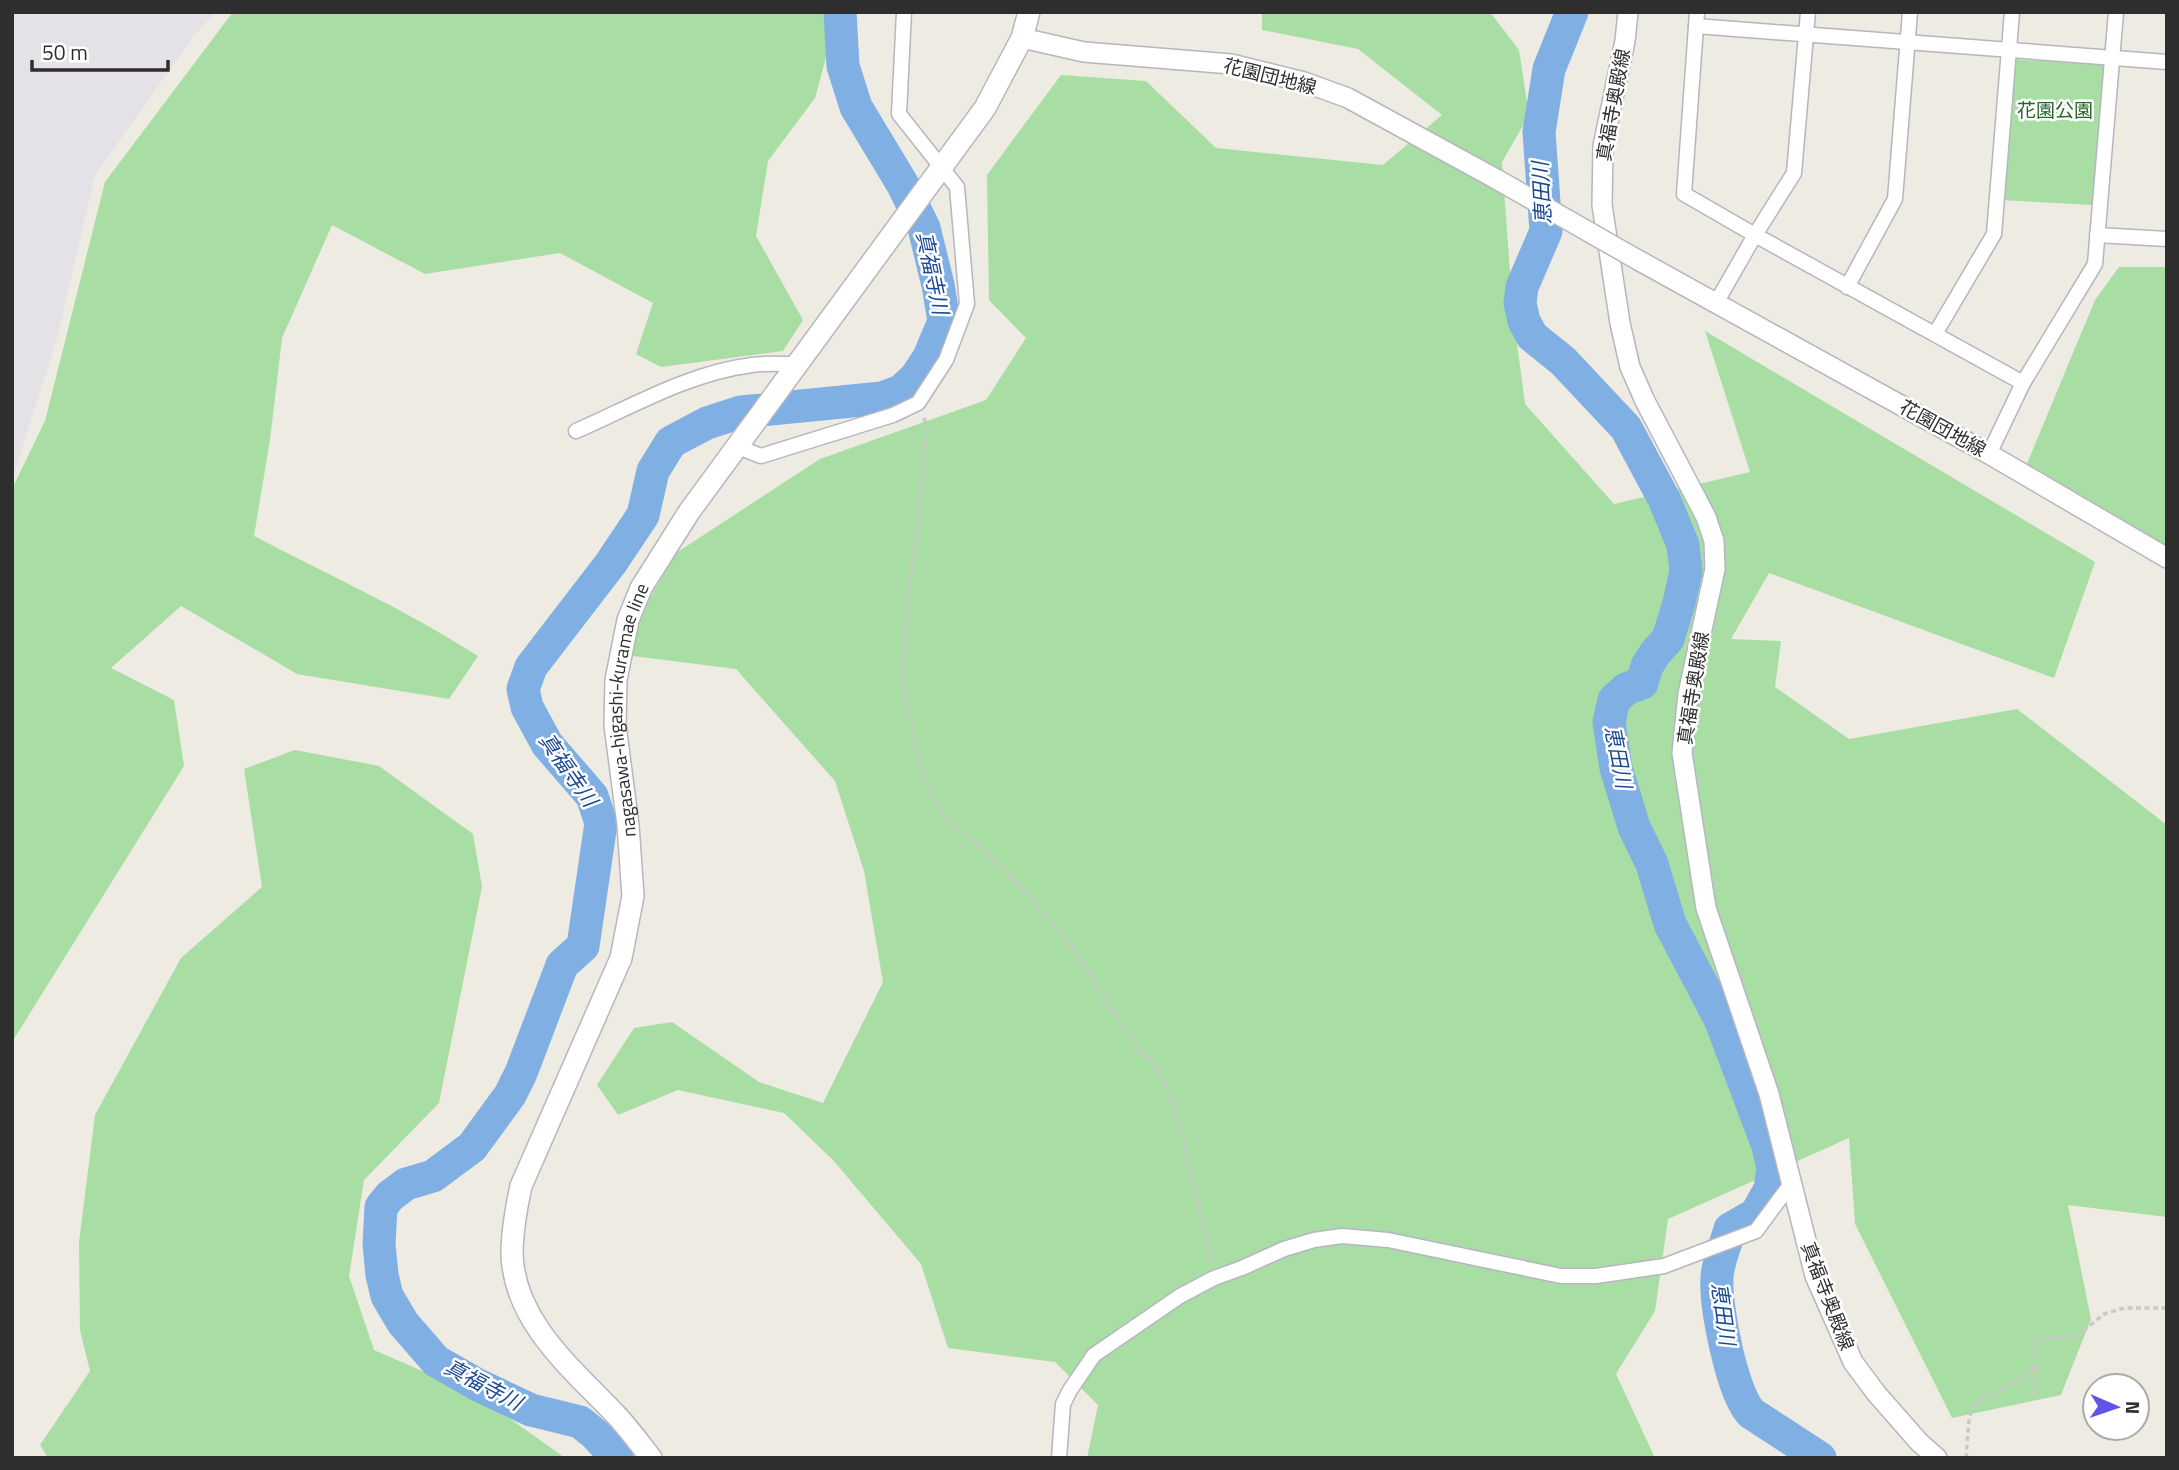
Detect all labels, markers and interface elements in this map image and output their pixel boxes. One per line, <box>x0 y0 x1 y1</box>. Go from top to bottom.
scale bar <box>32 28 168 72</box>
text: 50 m <box>42 36 88 68</box>
street label: 真福寺奥殿線 <box>1588 46 1637 164</box>
street label: 花園団地線 <box>1221 50 1320 101</box>
park label: 花園公園 <box>2017 95 2093 124</box>
water label: 恵田川 <box>1523 159 1559 225</box>
water label: 真福寺川 <box>909 228 958 319</box>
street label: 花園団地線 <box>1895 392 1992 463</box>
street label: nagasawa-higashi-kuramae line <box>600 578 656 838</box>
street label: 真福寺奥殿線 <box>1669 629 1716 746</box>
water label: 恵田川 <box>1597 723 1641 793</box>
water label: 真福寺川 <box>532 726 607 815</box>
street label: 真福寺奥殿線 <box>1795 1237 1862 1354</box>
water label: 恵田川 <box>1704 1280 1744 1349</box>
water label: 真福寺川 <box>439 1350 530 1419</box>
north arrow <box>2081 1372 2151 1442</box>
text: N <box>2119 1401 2148 1415</box>

